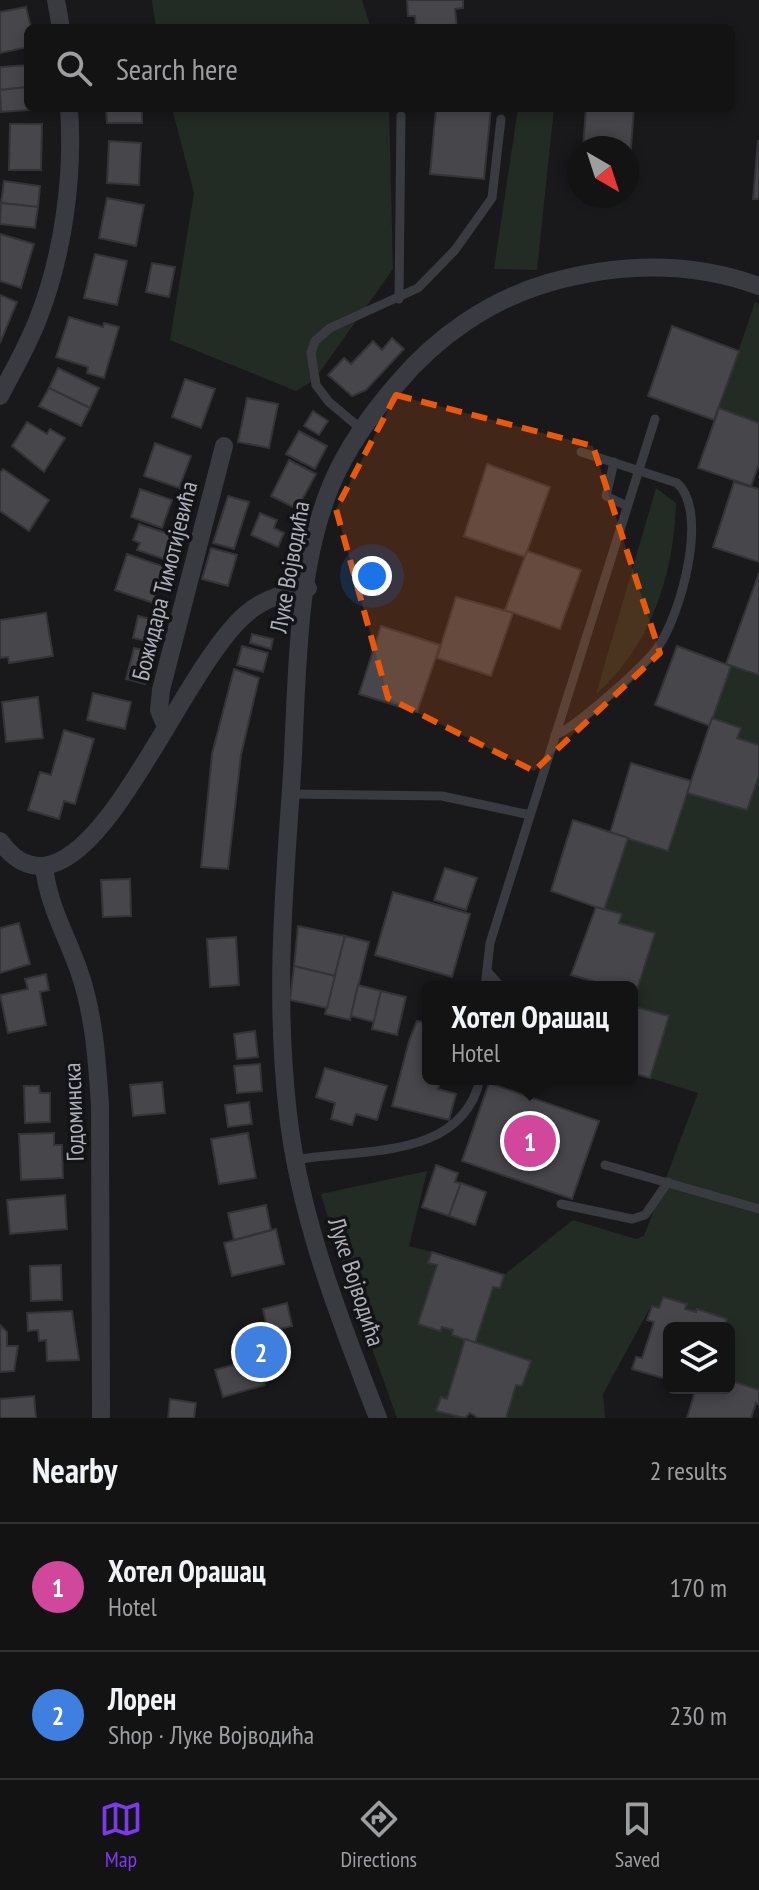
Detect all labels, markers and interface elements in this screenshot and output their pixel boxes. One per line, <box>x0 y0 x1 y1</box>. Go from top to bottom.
search box <box>24 24 735 112</box>
icon: search <box>52 46 96 90</box>
text: Search here <box>116 49 238 88</box>
north arrow <box>567 136 639 208</box>
street label: Божидара Тимотијевића <box>125 478 204 684</box>
street label: Луке Војводића <box>262 499 316 636</box>
your location <box>352 556 392 596</box>
popup <box>422 981 638 1085</box>
text: Хотел Орашац <box>451 997 609 1036</box>
text: Hotel <box>451 1036 500 1069</box>
street label: Годоминска <box>56 1062 91 1162</box>
pin: 1 <box>504 1111 556 1171</box>
street label: Луке Војводића <box>321 1213 392 1350</box>
pin: 2 <box>235 1322 287 1382</box>
map controls <box>663 1322 735 1394</box>
button: layers <box>663 1322 735 1394</box>
text: Nearby <box>32 1448 117 1492</box>
text: 2 results <box>650 1454 727 1487</box>
text: Хотел Орашац <box>108 1551 266 1590</box>
text: 1 <box>52 1571 64 1604</box>
text: 170 m <box>669 1571 727 1604</box>
text: Hotel <box>108 1590 157 1623</box>
text: Лорен <box>108 1679 176 1718</box>
text: 2 <box>52 1699 64 1732</box>
text: 230 m <box>669 1699 727 1732</box>
text: Shop · Луке Војводића <box>108 1718 314 1751</box>
tab: Map <box>99 1797 143 1873</box>
tab: Directions <box>341 1797 417 1873</box>
tab: Saved <box>615 1797 660 1873</box>

